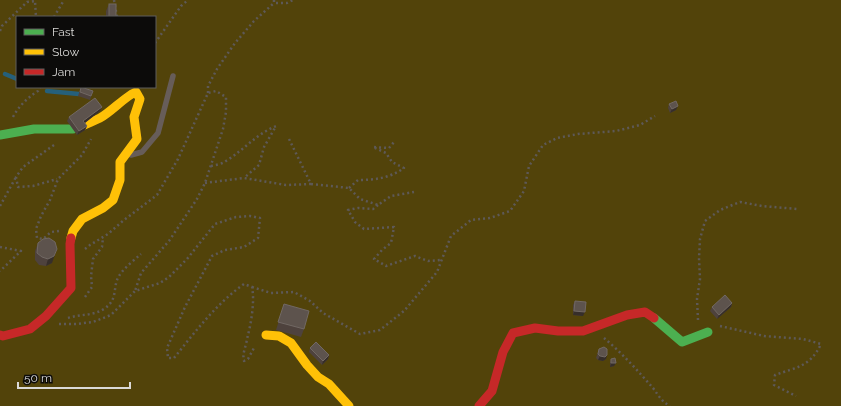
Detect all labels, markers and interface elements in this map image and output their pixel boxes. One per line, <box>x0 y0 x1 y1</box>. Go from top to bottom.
legend <box>16 16 156 88</box>
text: Fast <box>52 25 75 39</box>
text: Slow <box>52 45 79 59</box>
text: Jam <box>52 65 75 79</box>
scale bar <box>18 364 130 390</box>
text: 50 m <box>24 371 52 385</box>

